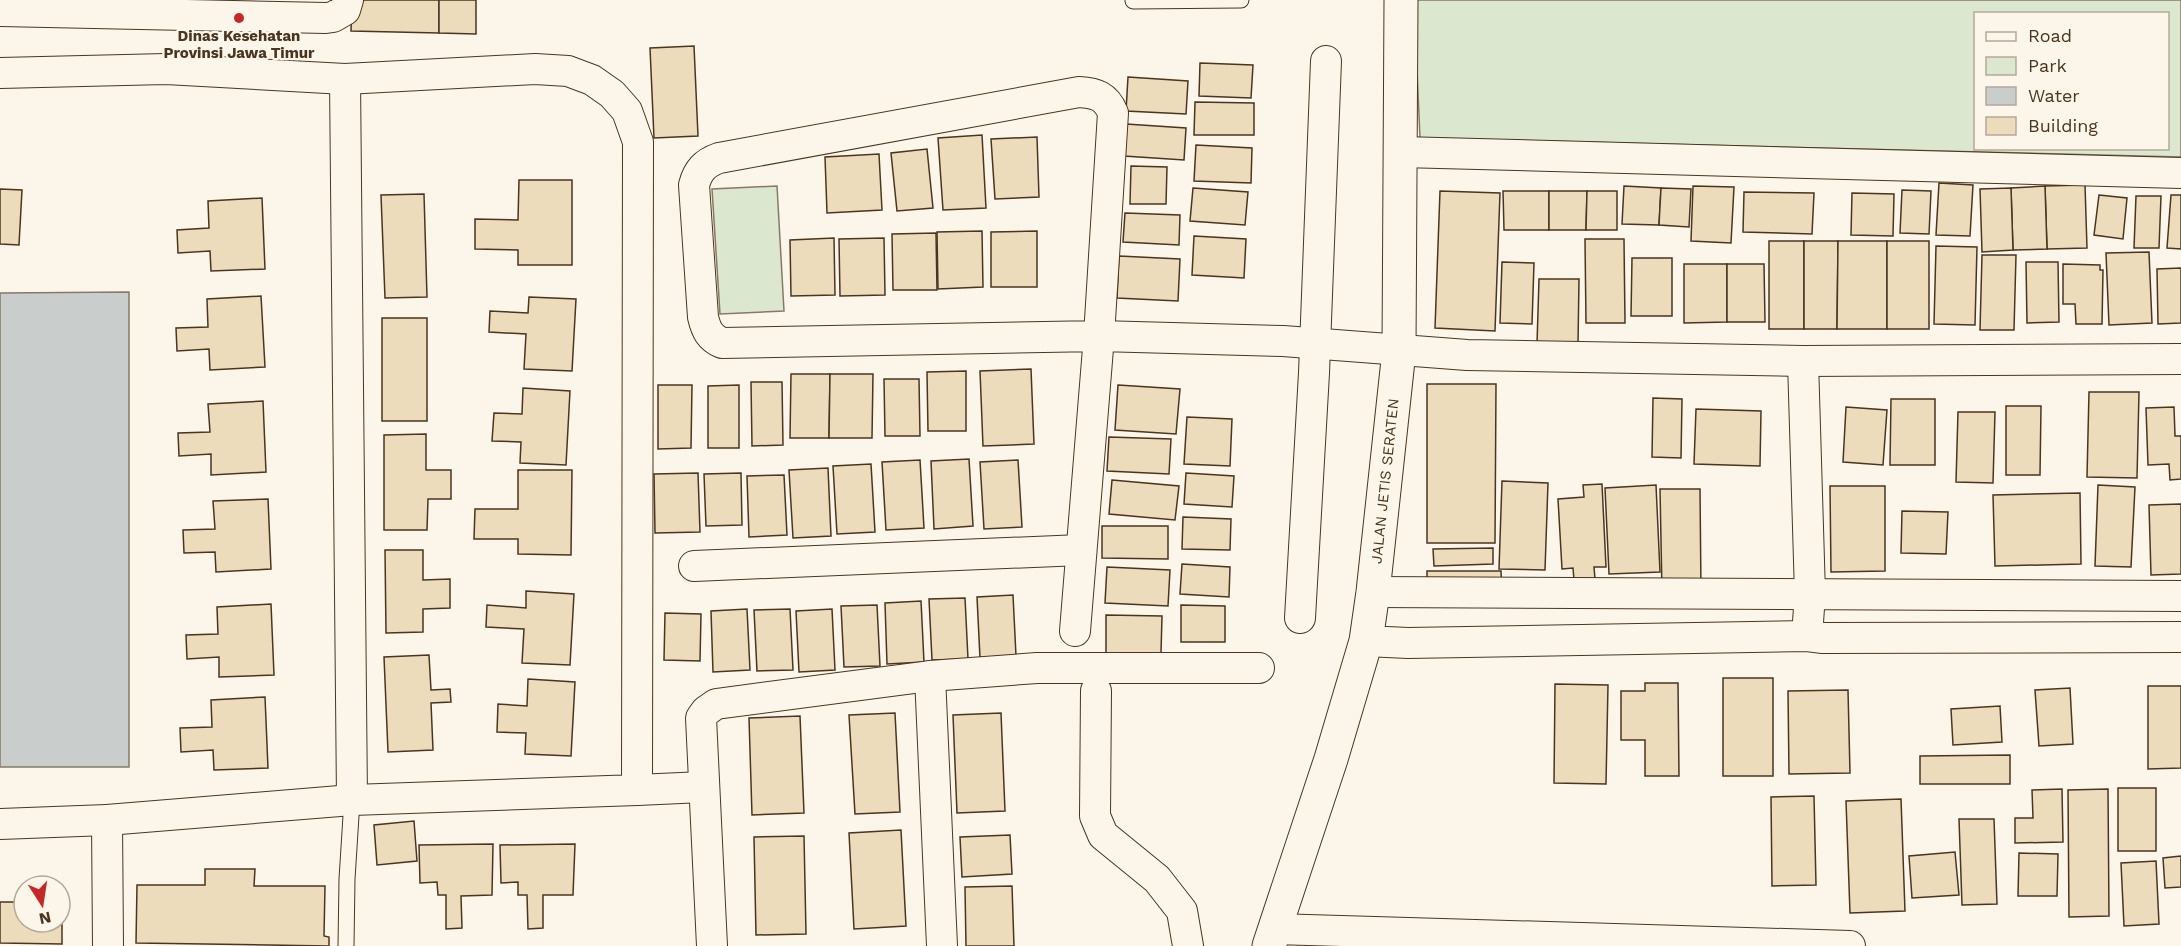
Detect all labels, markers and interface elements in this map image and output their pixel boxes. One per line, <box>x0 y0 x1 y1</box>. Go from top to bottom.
marker: Dinas Kesehatan Provinsi Jawa Timur <box>232 11 246 25</box>
legend <box>1974 12 2169 150</box>
text: Road <box>2028 25 2072 46</box>
place label: Dinas Kesehatan Provinsi Jawa Timur <box>163 27 315 62</box>
text: Park <box>2028 55 2067 76</box>
text: Water <box>2028 85 2080 106</box>
text: Building <box>2028 115 2098 136</box>
street label: JALAN JETIS SERATEN <box>1367 397 1403 565</box>
north arrow <box>12 874 72 934</box>
text: N <box>37 908 53 929</box>

